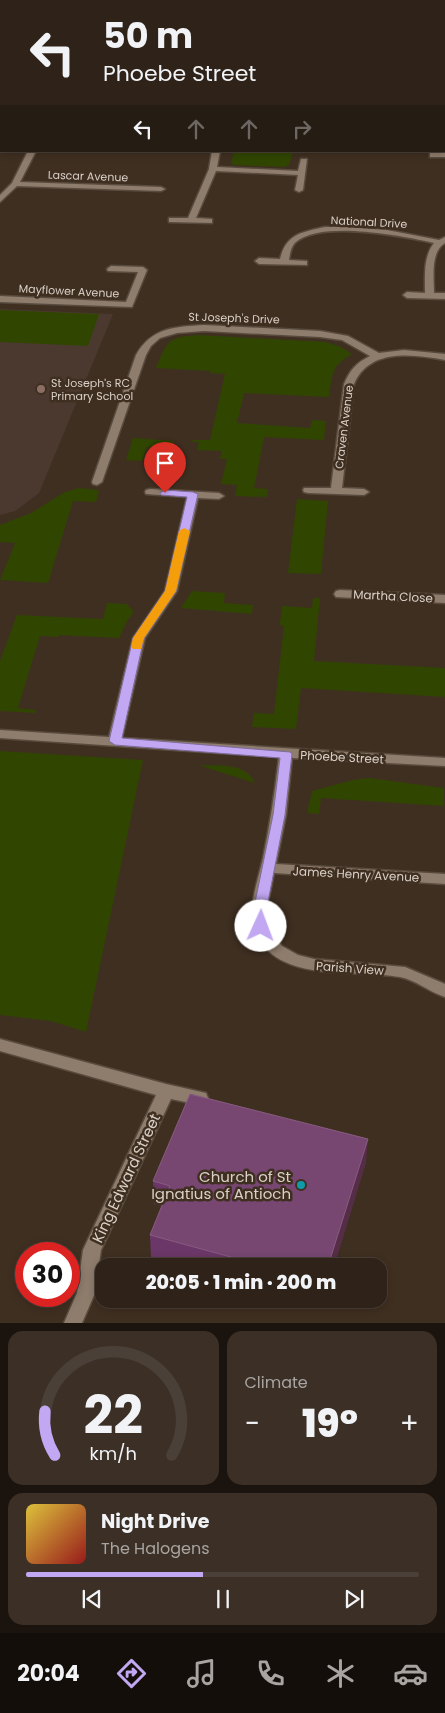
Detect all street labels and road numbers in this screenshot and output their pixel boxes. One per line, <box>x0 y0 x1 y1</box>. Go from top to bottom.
street label: Lascar Avenue <box>48 167 129 185</box>
street label: National Drive <box>330 212 408 232</box>
street label: Mayflower Avenue <box>18 280 120 302</box>
street label: St Joseph's Drive <box>188 308 280 328</box>
street label: Craven Avenue <box>331 384 357 470</box>
street label: Martha Close <box>353 585 433 607</box>
street label: Phoebe Street <box>300 746 384 768</box>
street label: James Henry Avenue <box>292 862 420 886</box>
street label: Parish View <box>315 957 385 979</box>
street label: King Edward Street <box>87 1110 165 1246</box>

